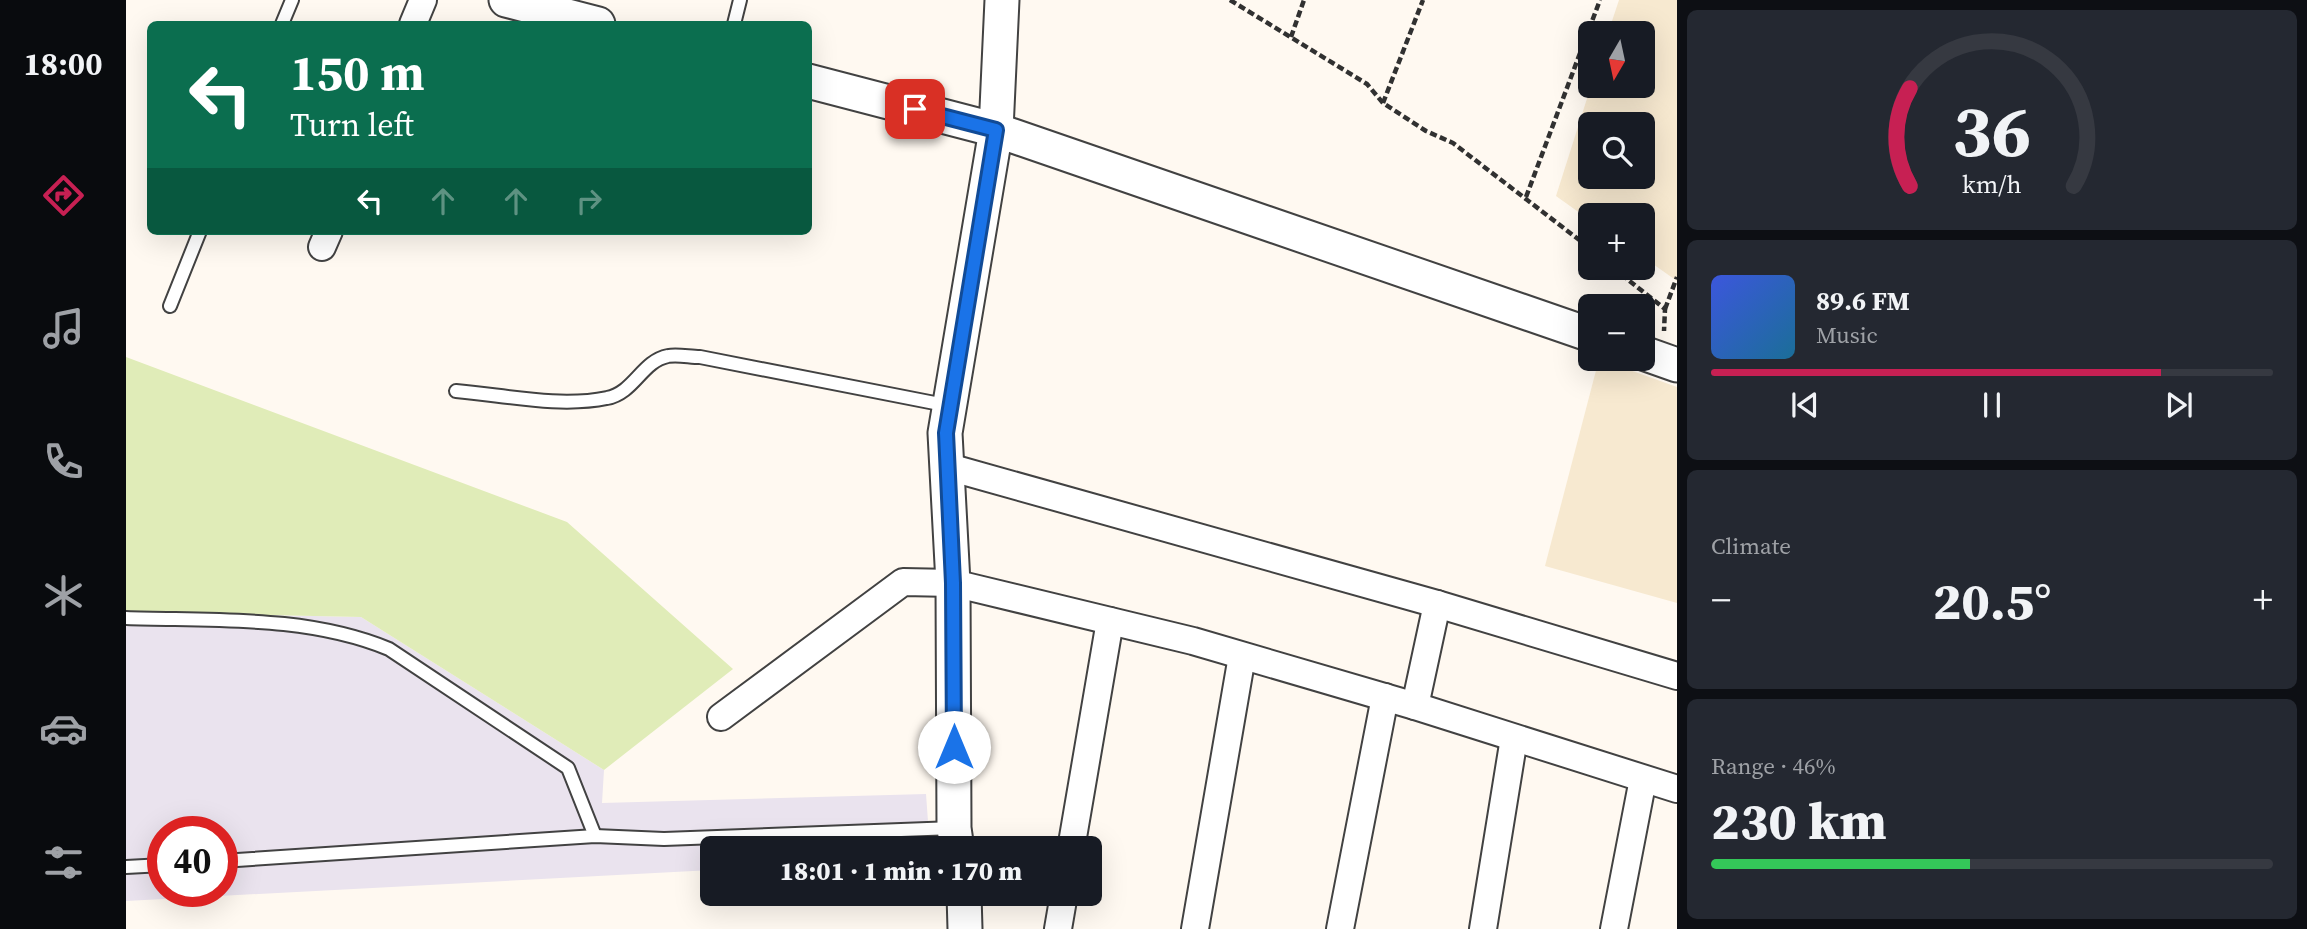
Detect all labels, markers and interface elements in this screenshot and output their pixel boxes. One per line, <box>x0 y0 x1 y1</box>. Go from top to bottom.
north arrow <box>1578 21 1656 98</box>
map controls <box>1578 21 1655 371</box>
text: 150 m <box>290 39 425 106</box>
text: 18:00 <box>24 42 102 86</box>
icon: left <box>175 49 266 140</box>
pin <box>885 79 945 139</box>
text: 36 <box>1953 81 2031 180</box>
icon: arrive <box>896 90 934 128</box>
text: Turn left <box>290 103 414 147</box>
button: search <box>1578 112 1655 189</box>
text: km/h <box>1962 167 2022 201</box>
icon: directions <box>39 171 88 220</box>
icon: left <box>351 182 389 220</box>
icon: ahead <box>424 182 462 220</box>
icon: ahead <box>497 182 535 220</box>
icon: right <box>570 182 608 220</box>
button: + <box>1578 203 1655 280</box>
text: 89.6 FM <box>1816 283 1910 319</box>
button: − <box>1578 294 1655 371</box>
icon: music <box>39 304 88 353</box>
text: Music <box>1816 319 1878 351</box>
icon: previous <box>1786 386 1824 424</box>
icon: pause <box>1973 386 2011 424</box>
icon: next <box>2160 386 2198 424</box>
icon: phone <box>39 437 88 486</box>
text: Climate <box>1711 530 1791 562</box>
text: 20.5° <box>1933 565 2051 636</box>
icon: climate <box>39 571 88 620</box>
text: − <box>1711 574 1731 626</box>
text: + <box>2253 574 2273 626</box>
icon: car <box>39 704 88 753</box>
position arrow <box>917 710 991 784</box>
text: Range · 46% <box>1711 750 1836 782</box>
text: 230 km <box>1711 785 1887 856</box>
speed limit sign: 40 <box>147 816 238 907</box>
icon: filters <box>39 838 88 887</box>
text: 18:01 · 1 min · 170 m <box>780 853 1022 889</box>

